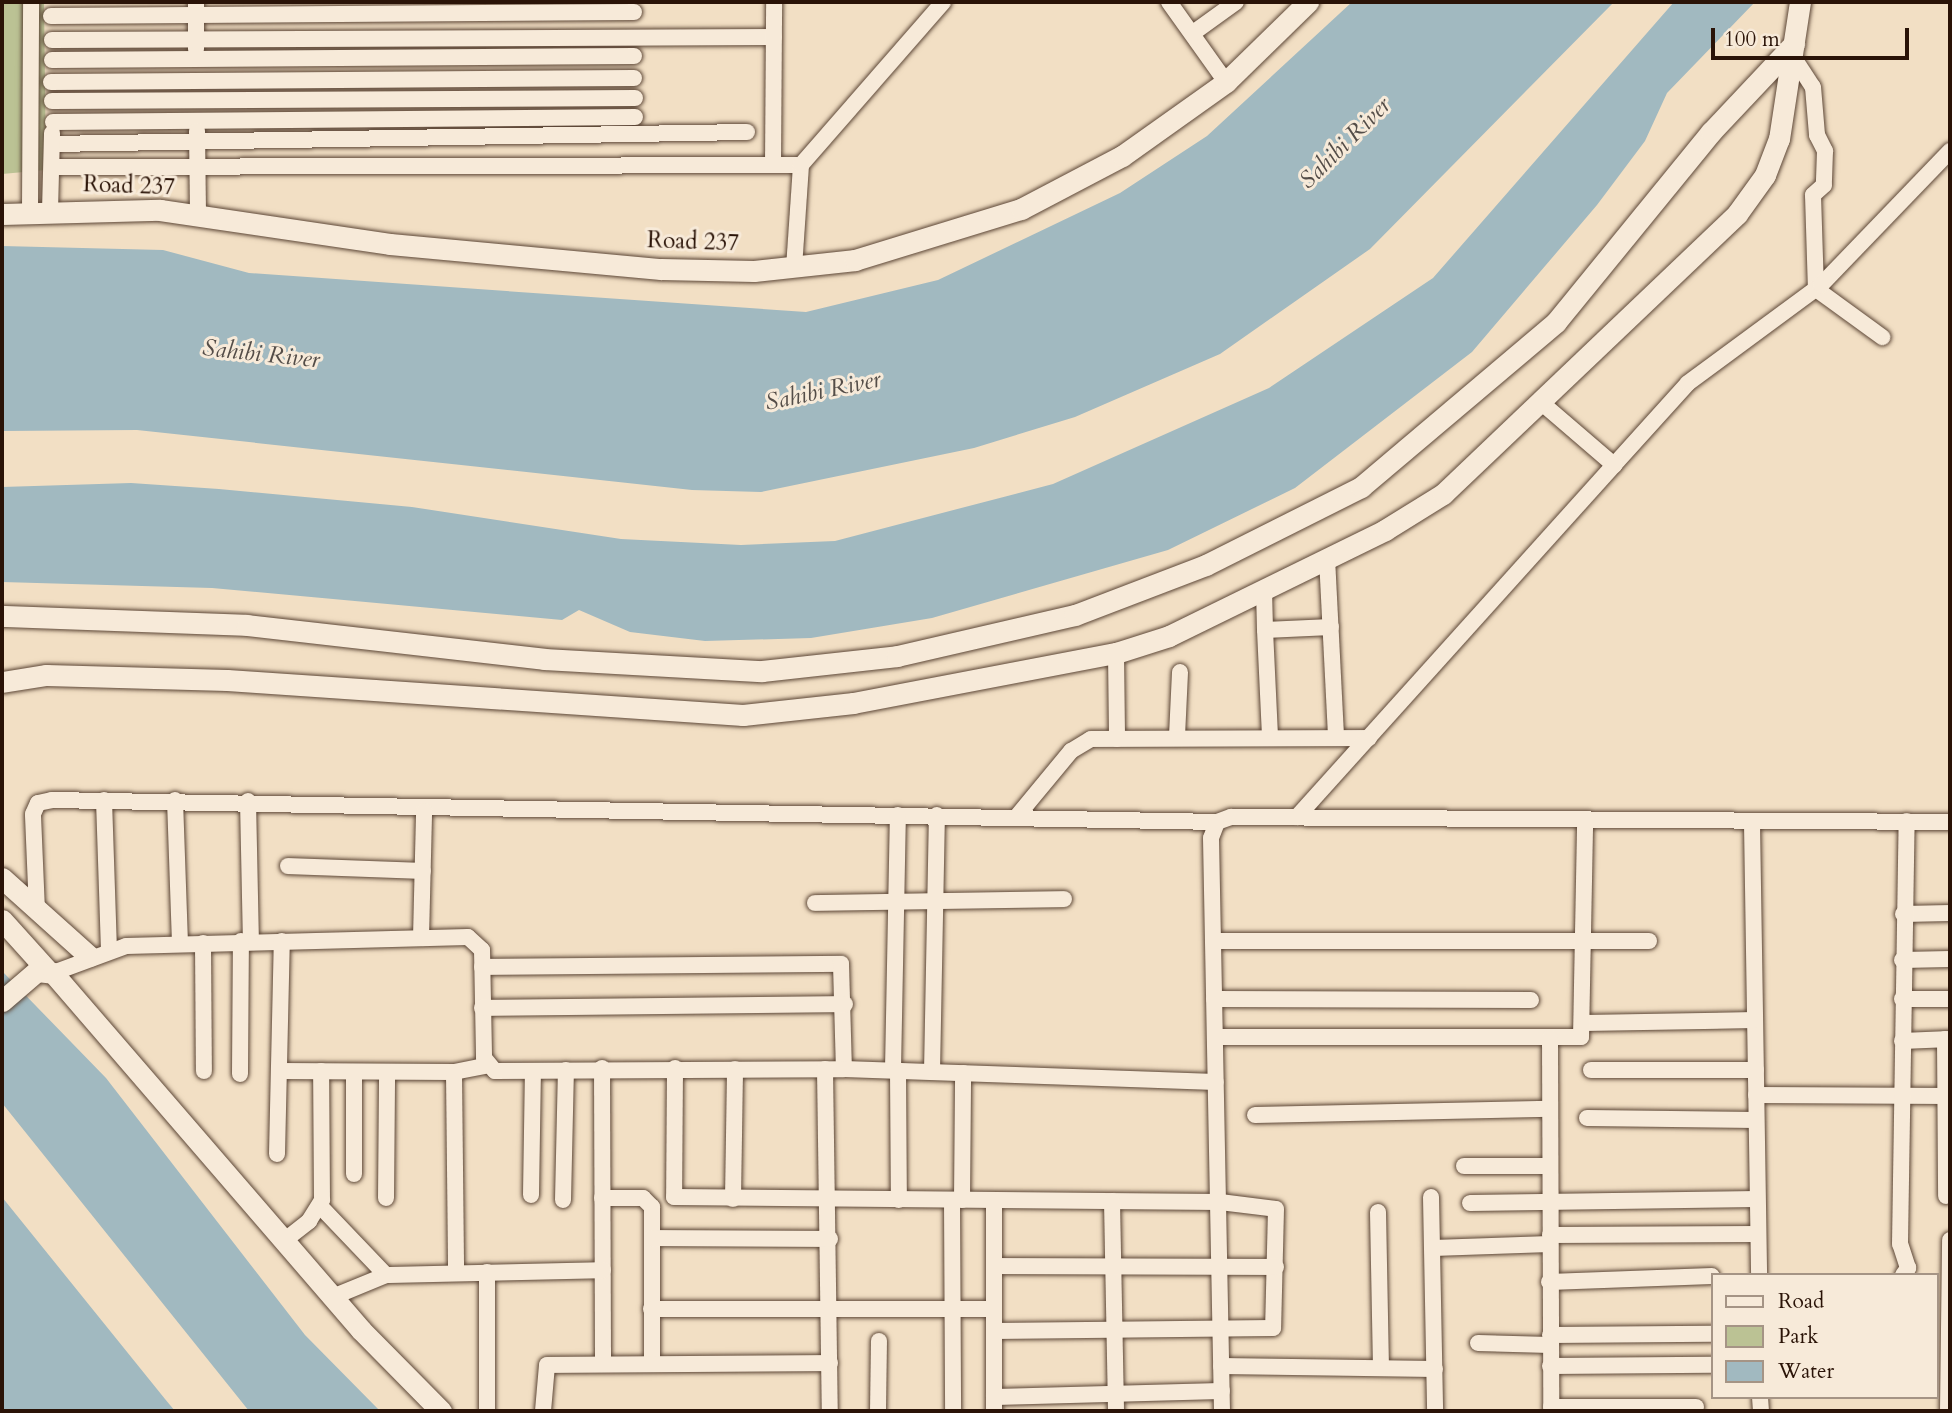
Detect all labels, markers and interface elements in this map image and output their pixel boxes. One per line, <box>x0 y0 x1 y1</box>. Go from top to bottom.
scale bar <box>1714 14 1912 58</box>
text: 100 m <box>1724 25 1780 54</box>
water label: Sahibi River <box>1293 91 1397 195</box>
street label: Road 237 <box>83 171 175 201</box>
street label: Road 237 <box>647 227 739 257</box>
water label: Sahibi River <box>201 334 321 374</box>
water label: Sahibi River <box>763 365 883 417</box>
legend <box>1710 1273 1938 1399</box>
text: Road <box>1778 1287 1824 1316</box>
text: Park <box>1778 1322 1818 1351</box>
text: Water <box>1778 1357 1834 1386</box>

